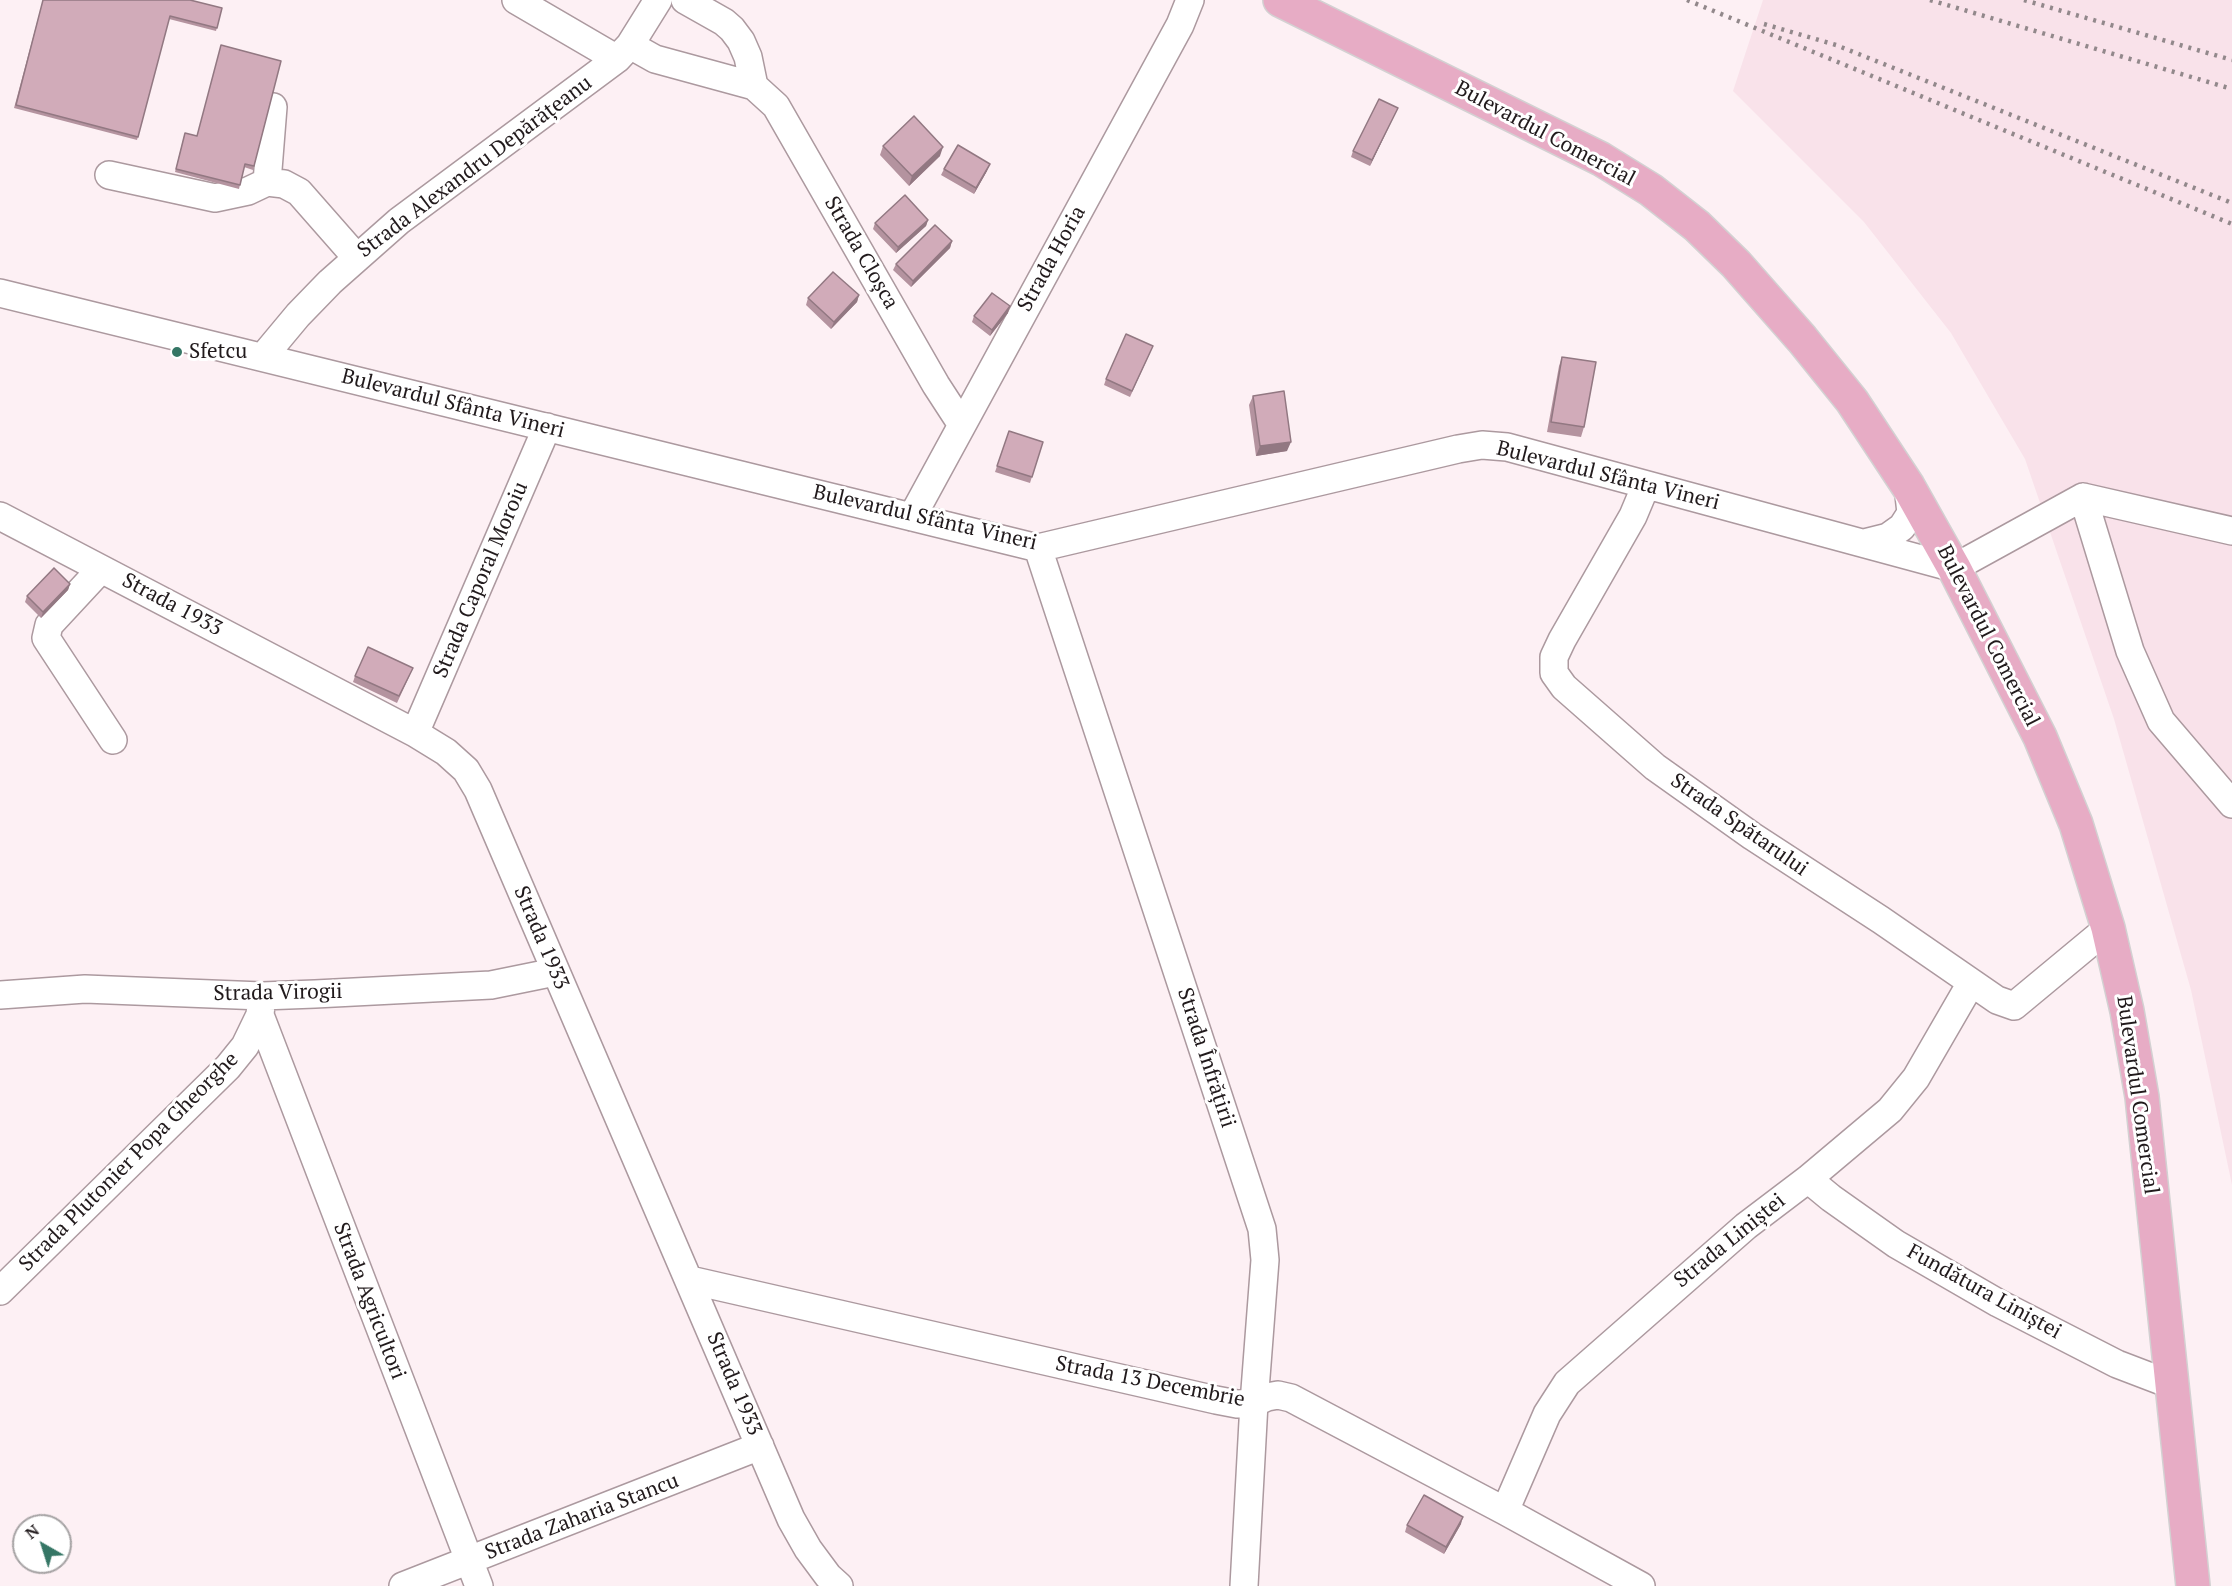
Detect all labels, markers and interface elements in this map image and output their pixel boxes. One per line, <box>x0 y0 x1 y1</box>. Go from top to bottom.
street label: Strada Alexandru Depărățeanu <box>353 71 597 263</box>
street label: Bulevardul Comercial <box>1451 76 1639 192</box>
street label: Strada Cloșca <box>819 192 903 314</box>
street label: Strada Horia <box>1013 202 1091 316</box>
place label: Sfetcu <box>189 339 247 365</box>
marker: Sfetcu <box>170 345 184 359</box>
street label: Bulevardul Sfânta Vineri <box>339 364 567 444</box>
street label: Bulevardul Sfânta Vineri <box>1494 436 1722 516</box>
street label: Strada Caporal Moroiu <box>428 478 534 682</box>
street label: Bulevardul Sfânta Vineri <box>811 480 1039 556</box>
street label: Bulevardul Comercial <box>1931 541 2045 731</box>
street label: Strada 1933 <box>118 568 226 642</box>
street label: Strada Spătarului <box>1665 768 1813 882</box>
street label: Strada 1933 <box>508 883 574 993</box>
street label: Strada Virogii <box>213 979 343 1007</box>
street label: Strada Înfrățirii <box>1172 985 1240 1131</box>
street label: Bulevardul Comercial <box>2111 994 2163 1196</box>
street label: Strada Plutonier Popa Gheorghe <box>14 1047 244 1277</box>
street label: Strada Liniștei <box>1669 1189 1791 1293</box>
street label: Strada Agricultori <box>327 1219 411 1383</box>
street label: Fundătura Liniștei <box>1903 1239 2065 1345</box>
street label: Strada 1933 <box>701 1329 767 1439</box>
street label: Strada 13 Decembrie <box>1053 1351 1247 1413</box>
street label: Strada Zaharia Stancu <box>482 1468 682 1566</box>
north arrow <box>12 1514 72 1574</box>
text: N <box>20 1519 44 1544</box>

